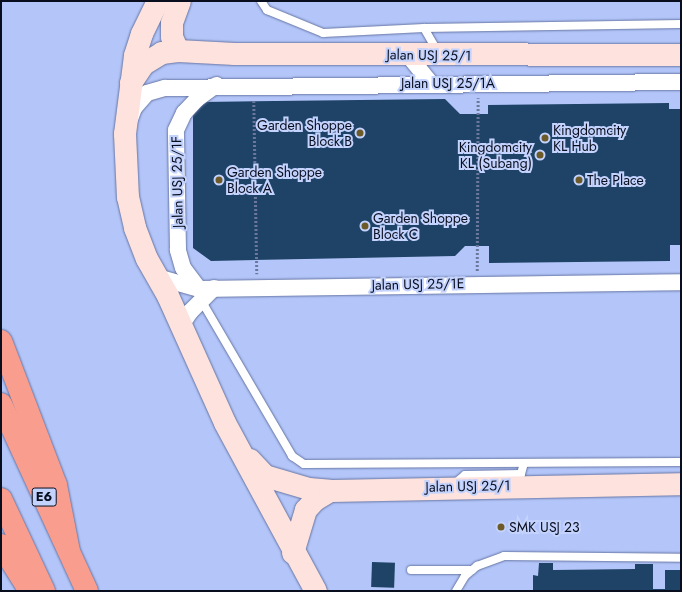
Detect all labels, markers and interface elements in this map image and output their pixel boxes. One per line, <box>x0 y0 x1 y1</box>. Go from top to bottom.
street label: Jalan USJ 25/1 <box>386 46 472 64</box>
street label: Jalan USJ 25/1A <box>401 75 495 91</box>
place label: Garden Shoppe Block B <box>257 117 352 150</box>
place label: Kingdomcity KL Hub <box>553 122 626 154</box>
marker: Garden Shoppe Block B <box>355 128 365 138</box>
marker: Kingdomcity KL Hub <box>540 133 550 143</box>
street label: Jalan USJ 25/1F <box>168 136 186 228</box>
place label: Kingdomcity KL (Subang) <box>459 139 532 172</box>
marker: Kingdomcity KL (Subang) <box>535 150 545 160</box>
place label: Garden Shoppe Block A <box>227 164 322 196</box>
place label: The Place <box>587 172 644 188</box>
marker: Garden Shoppe Block A <box>214 175 224 185</box>
marker: The Place <box>574 175 584 185</box>
place label: Garden Shoppe Block C <box>373 210 468 242</box>
marker: Garden Shoppe Block C <box>360 221 370 231</box>
street label: Jalan USJ 25/1E <box>372 275 464 293</box>
street label: Jalan USJ 25/1 <box>425 477 511 495</box>
road number: E6 <box>31 486 57 508</box>
place label: SMK USJ 23 <box>509 519 580 535</box>
marker: SMK USJ 23 <box>496 522 506 532</box>

